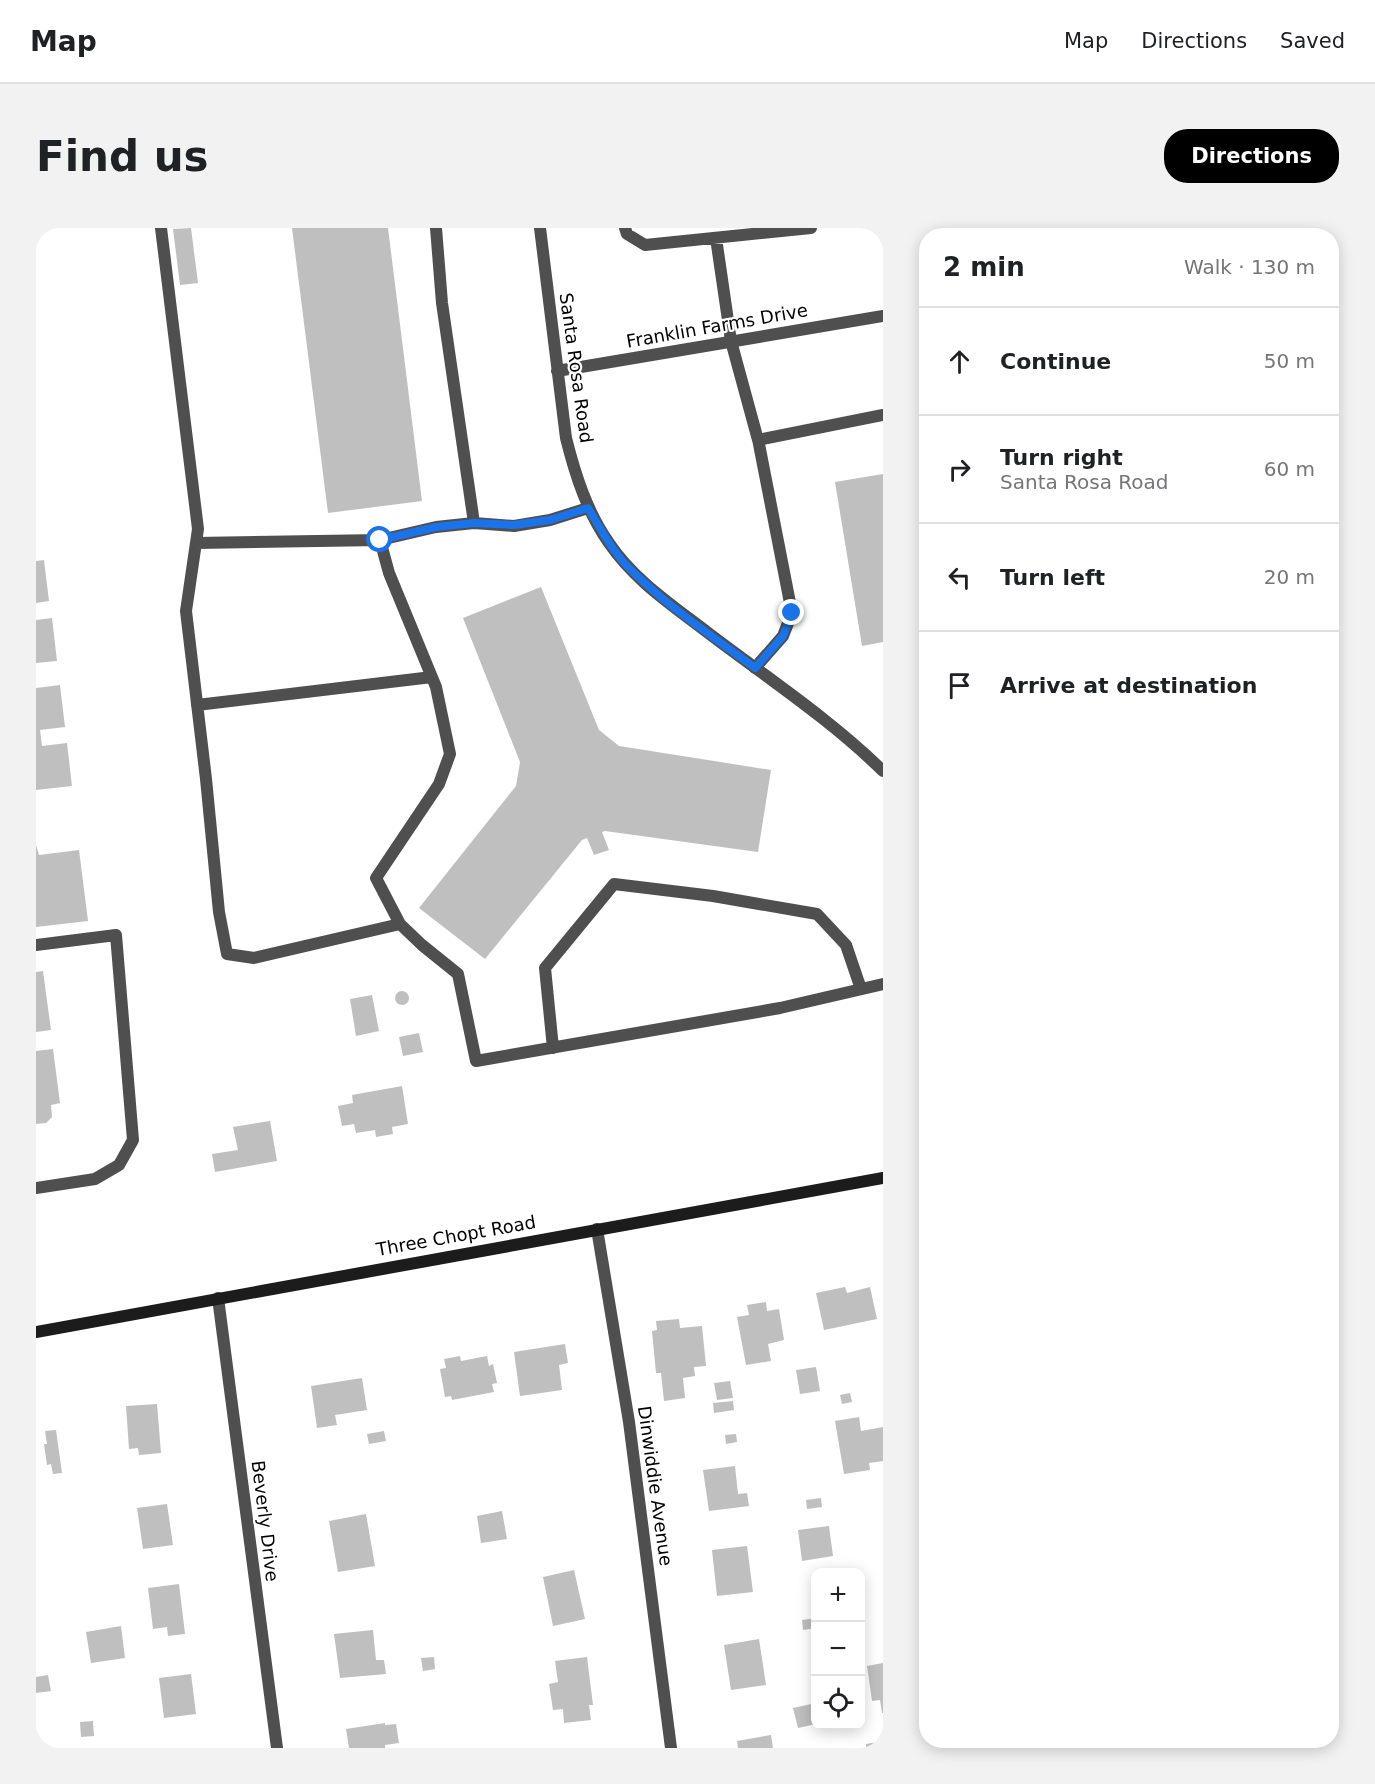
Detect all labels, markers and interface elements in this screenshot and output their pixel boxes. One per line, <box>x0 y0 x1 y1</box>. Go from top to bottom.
text: Map <box>30 25 97 58</box>
text: Map <box>1064 29 1108 53</box>
text: Directions <box>1141 29 1247 53</box>
text: Saved <box>1280 29 1345 53</box>
button: Directions <box>1164 129 1339 183</box>
text: Find us <box>36 132 209 181</box>
text: 2 min <box>943 252 1025 282</box>
text: Walk · 130 m <box>1184 255 1315 279</box>
street label: Santa Rosa Road <box>556 291 597 444</box>
street label: Franklin Farms Drive <box>625 299 809 352</box>
icon: ahead <box>943 345 976 378</box>
text: Continue <box>1000 349 1111 374</box>
text: 50 m <box>1264 349 1315 373</box>
text: Turn right <box>1000 445 1123 470</box>
icon: right <box>943 453 976 486</box>
text: 60 m <box>1264 457 1315 481</box>
text: Santa Rosa Road <box>1000 470 1169 494</box>
route start <box>366 526 392 552</box>
icon: left <box>943 561 976 594</box>
text: Turn left <box>1000 565 1105 590</box>
text: 20 m <box>1264 565 1315 589</box>
route end <box>778 599 804 625</box>
icon: arrive <box>943 669 976 702</box>
text: Arrive at destination <box>1000 673 1257 698</box>
street label: Three Chopt Road <box>374 1211 537 1260</box>
street label: Dinwiddie Avenue <box>634 1404 677 1567</box>
street label: Beverly Drive <box>248 1459 283 1583</box>
map controls <box>811 1568 865 1730</box>
button: + <box>811 1568 865 1622</box>
button: − <box>811 1622 865 1676</box>
button: locate <box>811 1676 865 1730</box>

